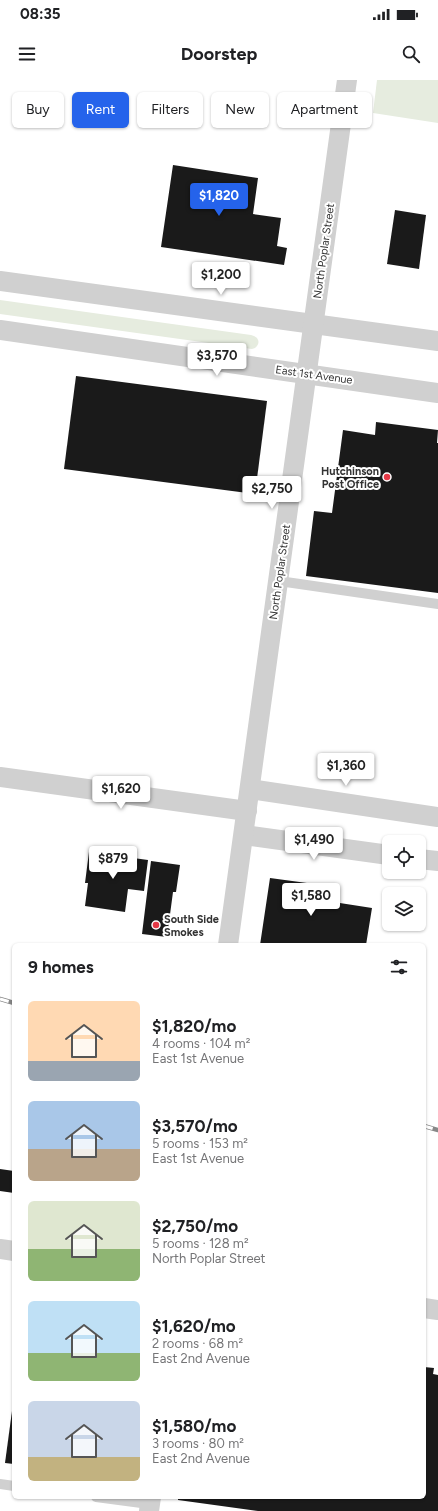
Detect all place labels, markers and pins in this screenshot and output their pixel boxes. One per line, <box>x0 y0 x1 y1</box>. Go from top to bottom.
pin: $1,820 <box>186 183 252 217</box>
pin: $1,200 <box>188 262 254 296</box>
pin: $3,570 <box>184 343 250 377</box>
place label: Hutchinson Post Office <box>321 465 379 491</box>
marker: Hutchinson Post Office <box>382 472 392 482</box>
pin: $2,750 <box>239 476 305 510</box>
pin: $1,360 <box>313 753 379 787</box>
pin: $1,620 <box>88 776 154 810</box>
pin: $1,490 <box>281 827 347 861</box>
pin: $879 <box>89 846 137 880</box>
pin: $1,580 <box>278 883 344 917</box>
place label: South Side Smokes <box>164 913 219 939</box>
marker: South Side Smokes <box>151 920 161 930</box>

